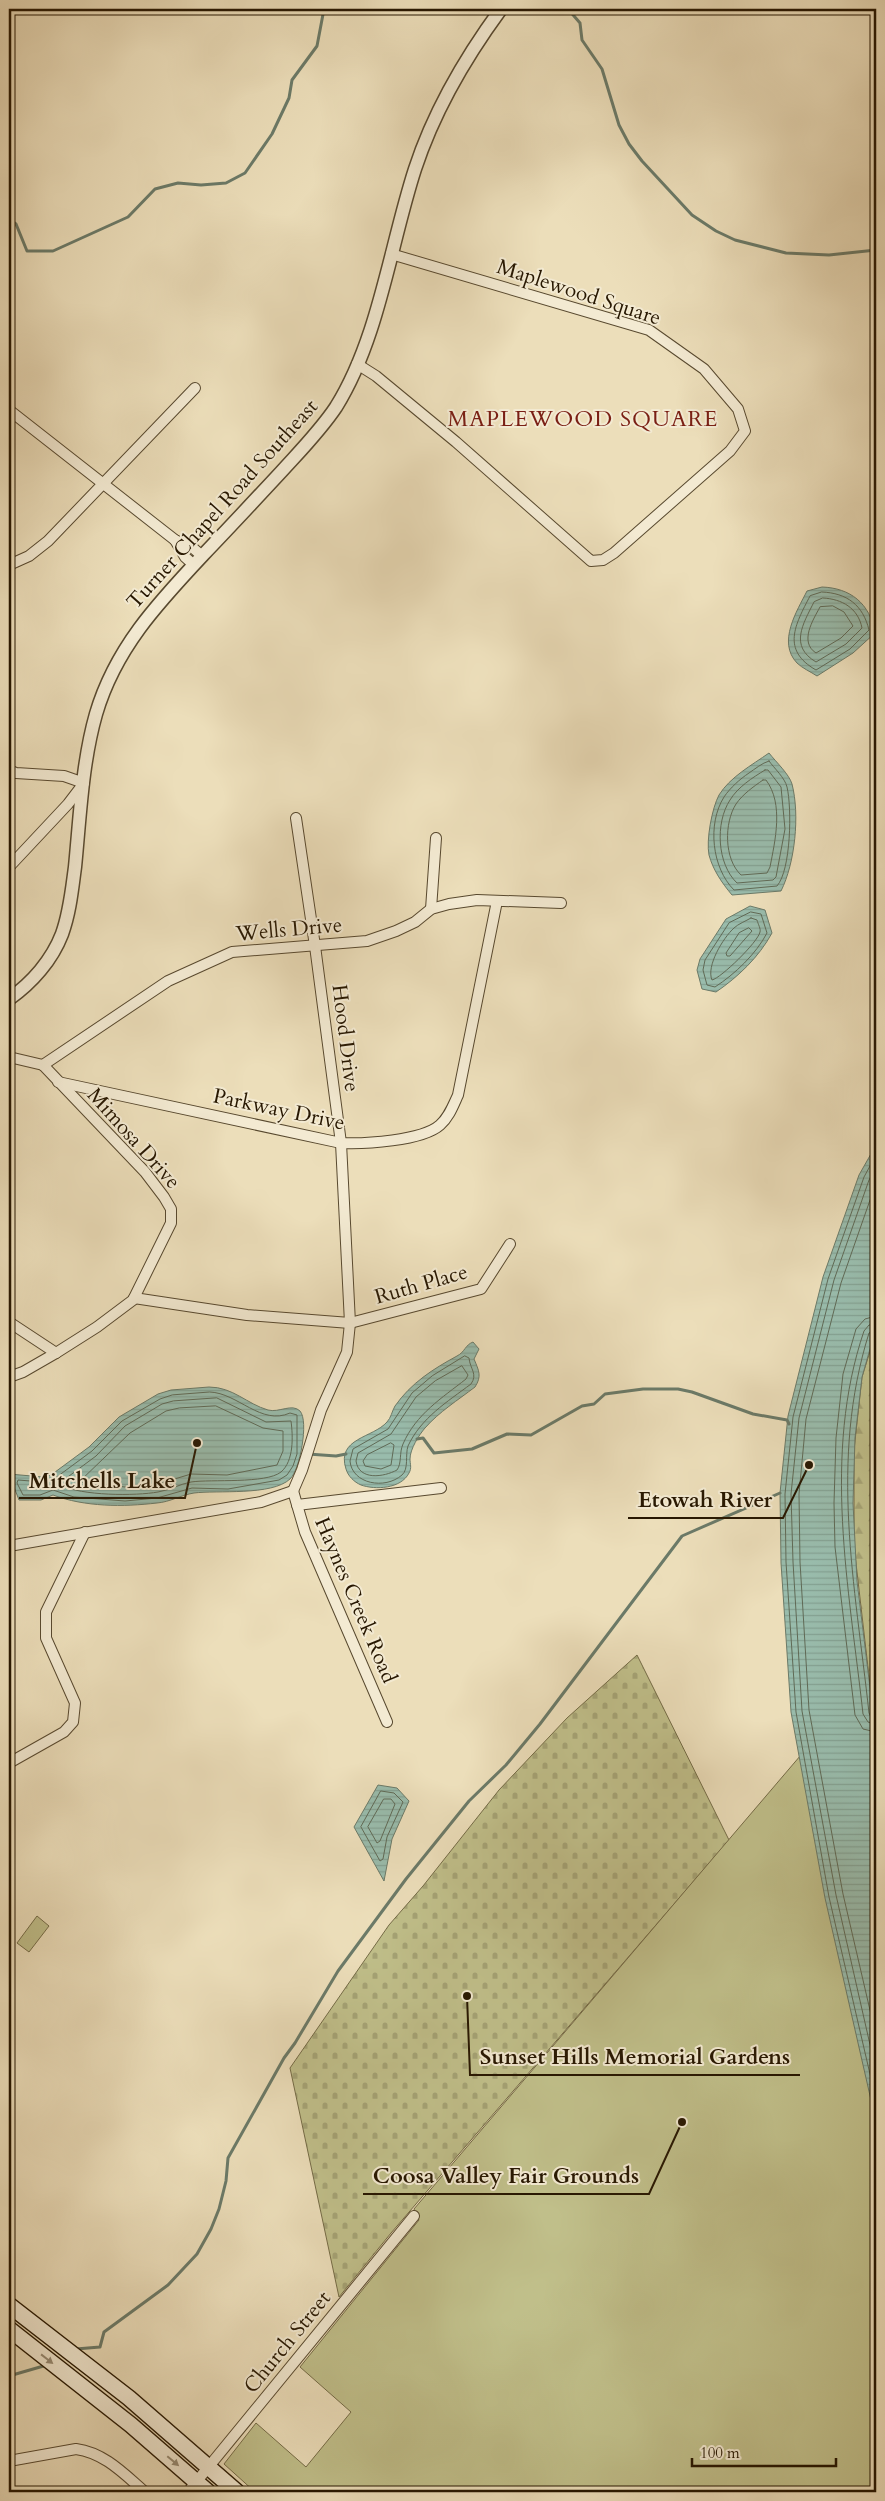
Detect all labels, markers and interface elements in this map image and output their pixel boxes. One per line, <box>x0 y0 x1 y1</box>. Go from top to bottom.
street label: Maplewood Square <box>493 252 665 333</box>
street label: Turner Chapel Road Southeast <box>120 393 325 616</box>
district label: MAPLEWOOD SQUARE <box>448 404 718 434</box>
street label: Wells Drive <box>234 910 344 949</box>
street label: Hood Drive <box>325 983 366 1093</box>
street label: Mimosa Drive <box>80 1081 187 1195</box>
street label: Parkway Drive <box>210 1081 347 1138</box>
street label: Ruth Place <box>371 1257 471 1312</box>
callout: Mitchells Lake <box>19 1461 185 1498</box>
text: Mitchells Lake <box>29 1466 175 1496</box>
callout: Etowah River <box>628 1481 783 1518</box>
text: Etowah River <box>638 1485 773 1515</box>
street label: Haynes Creek Road <box>307 1513 404 1688</box>
callout: Sunset Hills Memorial Gardens <box>470 2038 800 2075</box>
text: Sunset Hills Memorial Gardens <box>480 2042 790 2072</box>
callout: Coosa Valley Fair Grounds <box>363 2157 649 2194</box>
text: Coosa Valley Fair Grounds <box>373 2161 639 2191</box>
street label: Church Street <box>237 2285 338 2400</box>
one-way arrow <box>40 2353 53 2364</box>
scale bar <box>692 2436 836 2468</box>
text: 100 m <box>700 2443 740 2463</box>
one-way arrow <box>167 2456 180 2467</box>

